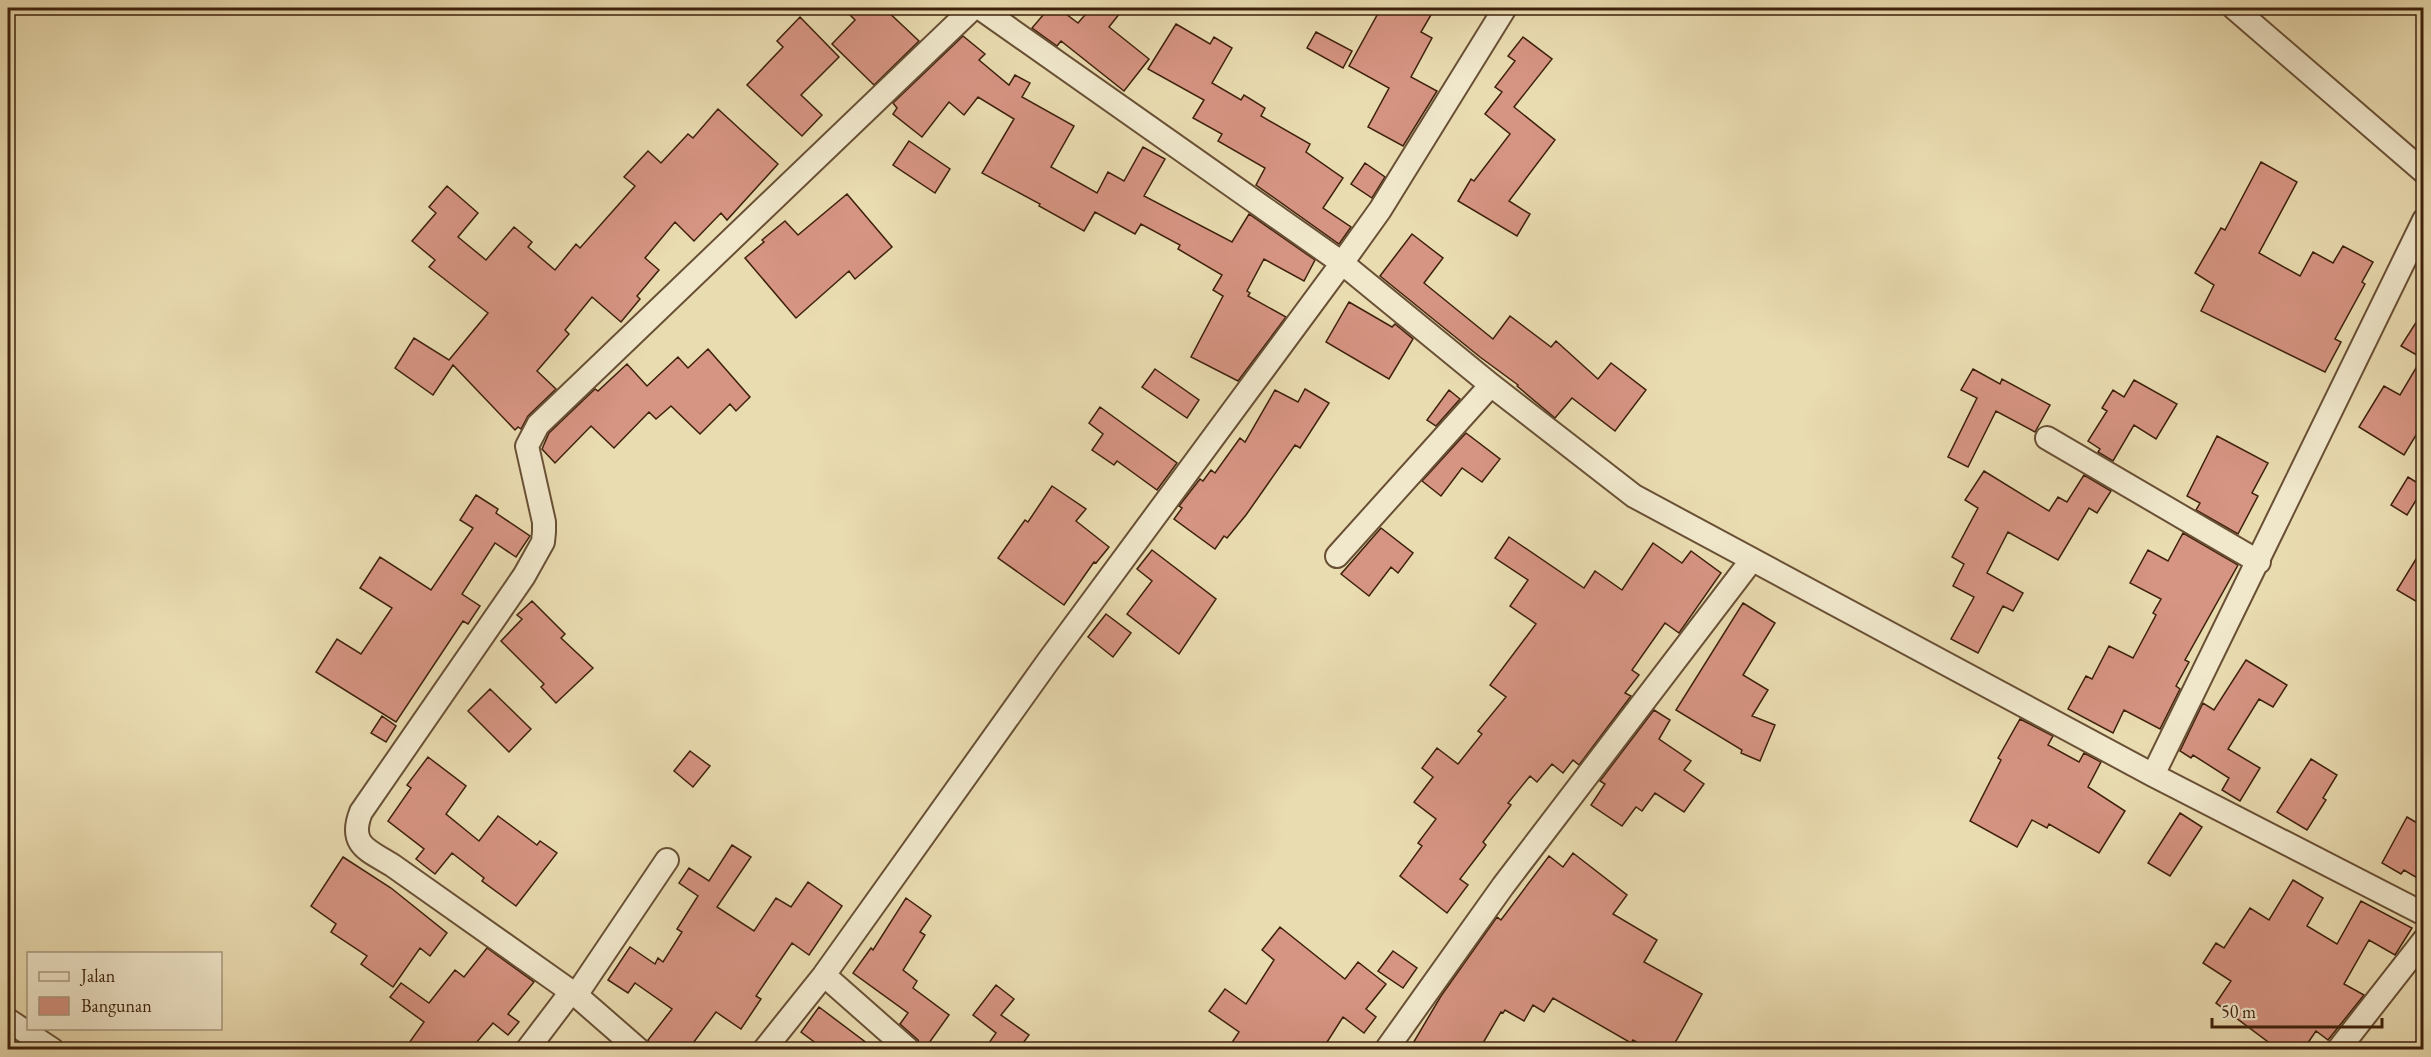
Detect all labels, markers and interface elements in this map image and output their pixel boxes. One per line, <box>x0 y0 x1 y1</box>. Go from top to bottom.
legend <box>27 952 222 1030</box>
text: Jalan <box>79 964 116 987</box>
scale bar <box>2212 991 2382 1029</box>
text: Bangunan <box>81 994 152 1017</box>
text: 50 m <box>2221 1000 2256 1023</box>

